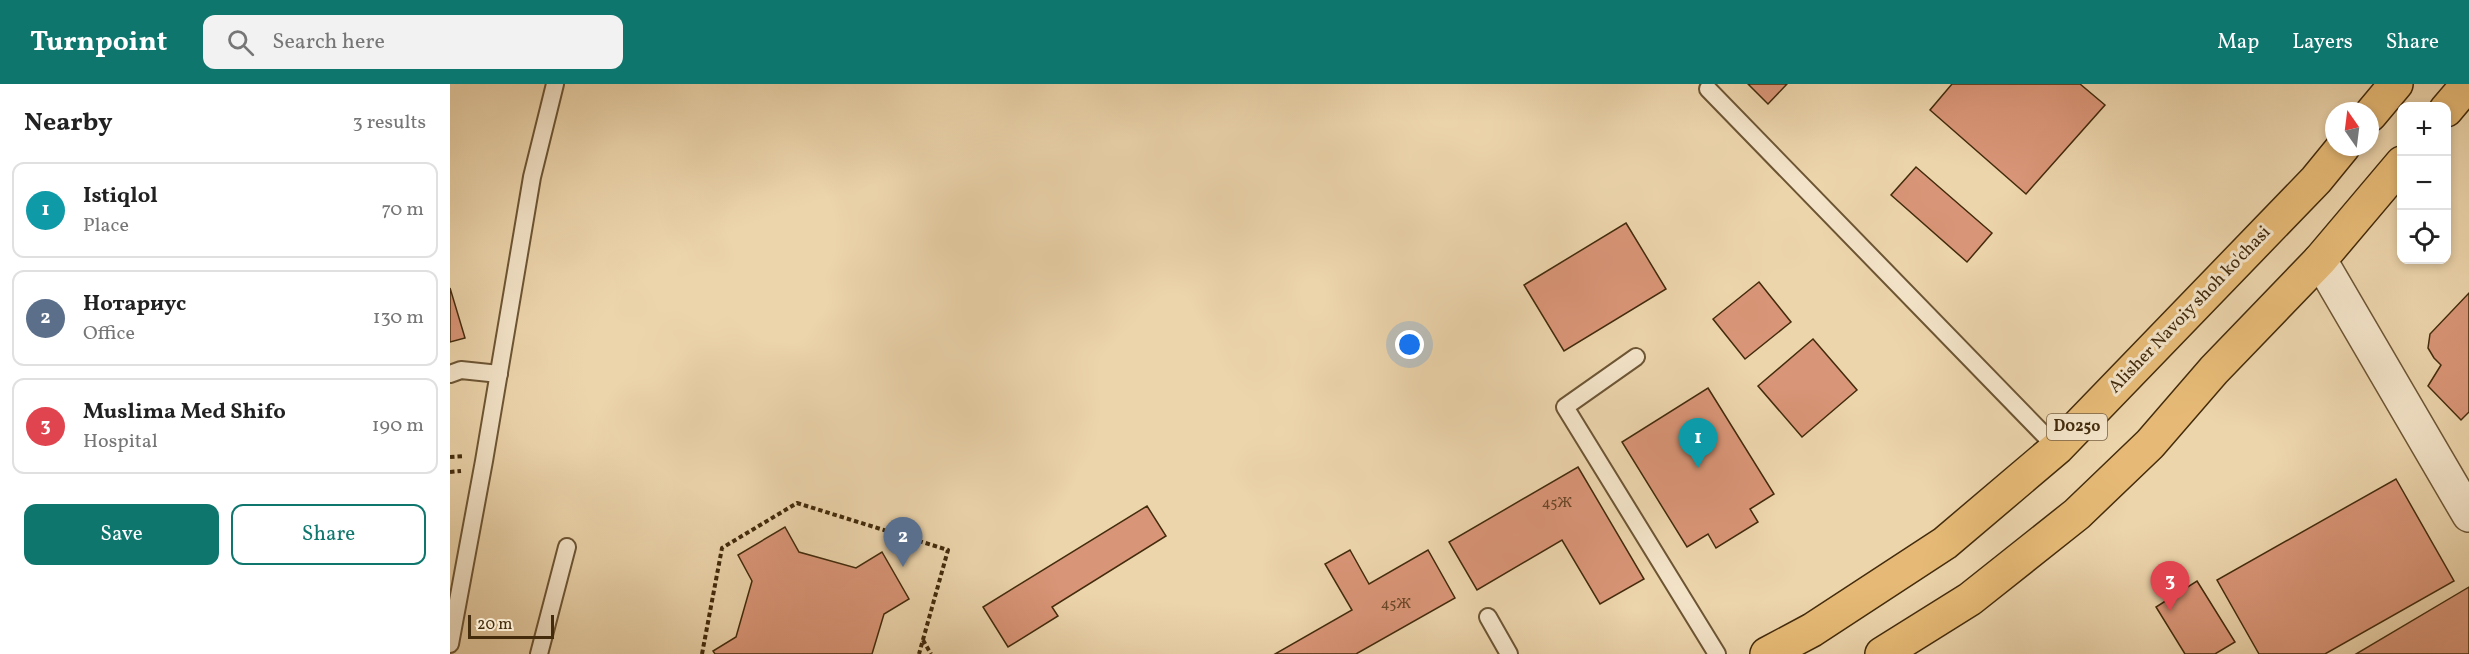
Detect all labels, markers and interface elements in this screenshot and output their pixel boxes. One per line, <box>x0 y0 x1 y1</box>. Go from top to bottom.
search box <box>203 15 623 69</box>
text: Turnpoint <box>30 23 167 62</box>
icon: search <box>224 26 257 59</box>
text: Search here <box>272 27 385 58</box>
text: Map <box>2217 28 2259 57</box>
text: Layers <box>2292 28 2353 57</box>
text: Share <box>2386 28 2439 57</box>
north arrow <box>2325 102 2379 156</box>
map controls <box>2397 102 2451 264</box>
button: + <box>2397 102 2451 156</box>
text: Nearby <box>24 105 113 141</box>
text: 3 results <box>352 109 426 137</box>
button: − <box>2397 156 2451 210</box>
text: Istiqlol <box>83 181 158 212</box>
text: 1 <box>41 196 50 224</box>
text: 70 m <box>381 196 424 224</box>
button: locate <box>2397 210 2451 264</box>
text: Place <box>83 212 129 240</box>
street label: Alisher Navoiy shoh ko'chasi <box>2103 221 2277 399</box>
text: Нотариус <box>83 289 186 320</box>
text: 2 <box>40 304 51 332</box>
text: 130 m <box>373 304 424 332</box>
text: Office <box>83 320 135 348</box>
your location <box>1395 330 1424 359</box>
text: Muslima Med Shifo <box>83 397 286 428</box>
text: 3 <box>40 412 51 440</box>
text: 190 m <box>372 412 424 440</box>
road number: D025o <box>2047 414 2107 440</box>
pin: 1 <box>1678 418 1718 468</box>
text: Hospital <box>83 428 158 456</box>
house number: 45Ж <box>1542 493 1573 514</box>
button: Save <box>24 504 219 565</box>
button: Share <box>231 504 426 565</box>
pin: 2 <box>884 518 922 567</box>
pin: 3 <box>2150 562 2190 611</box>
house number: 45Ж <box>1381 594 1412 615</box>
scale bar <box>468 612 554 640</box>
text: 20 m <box>477 614 512 636</box>

